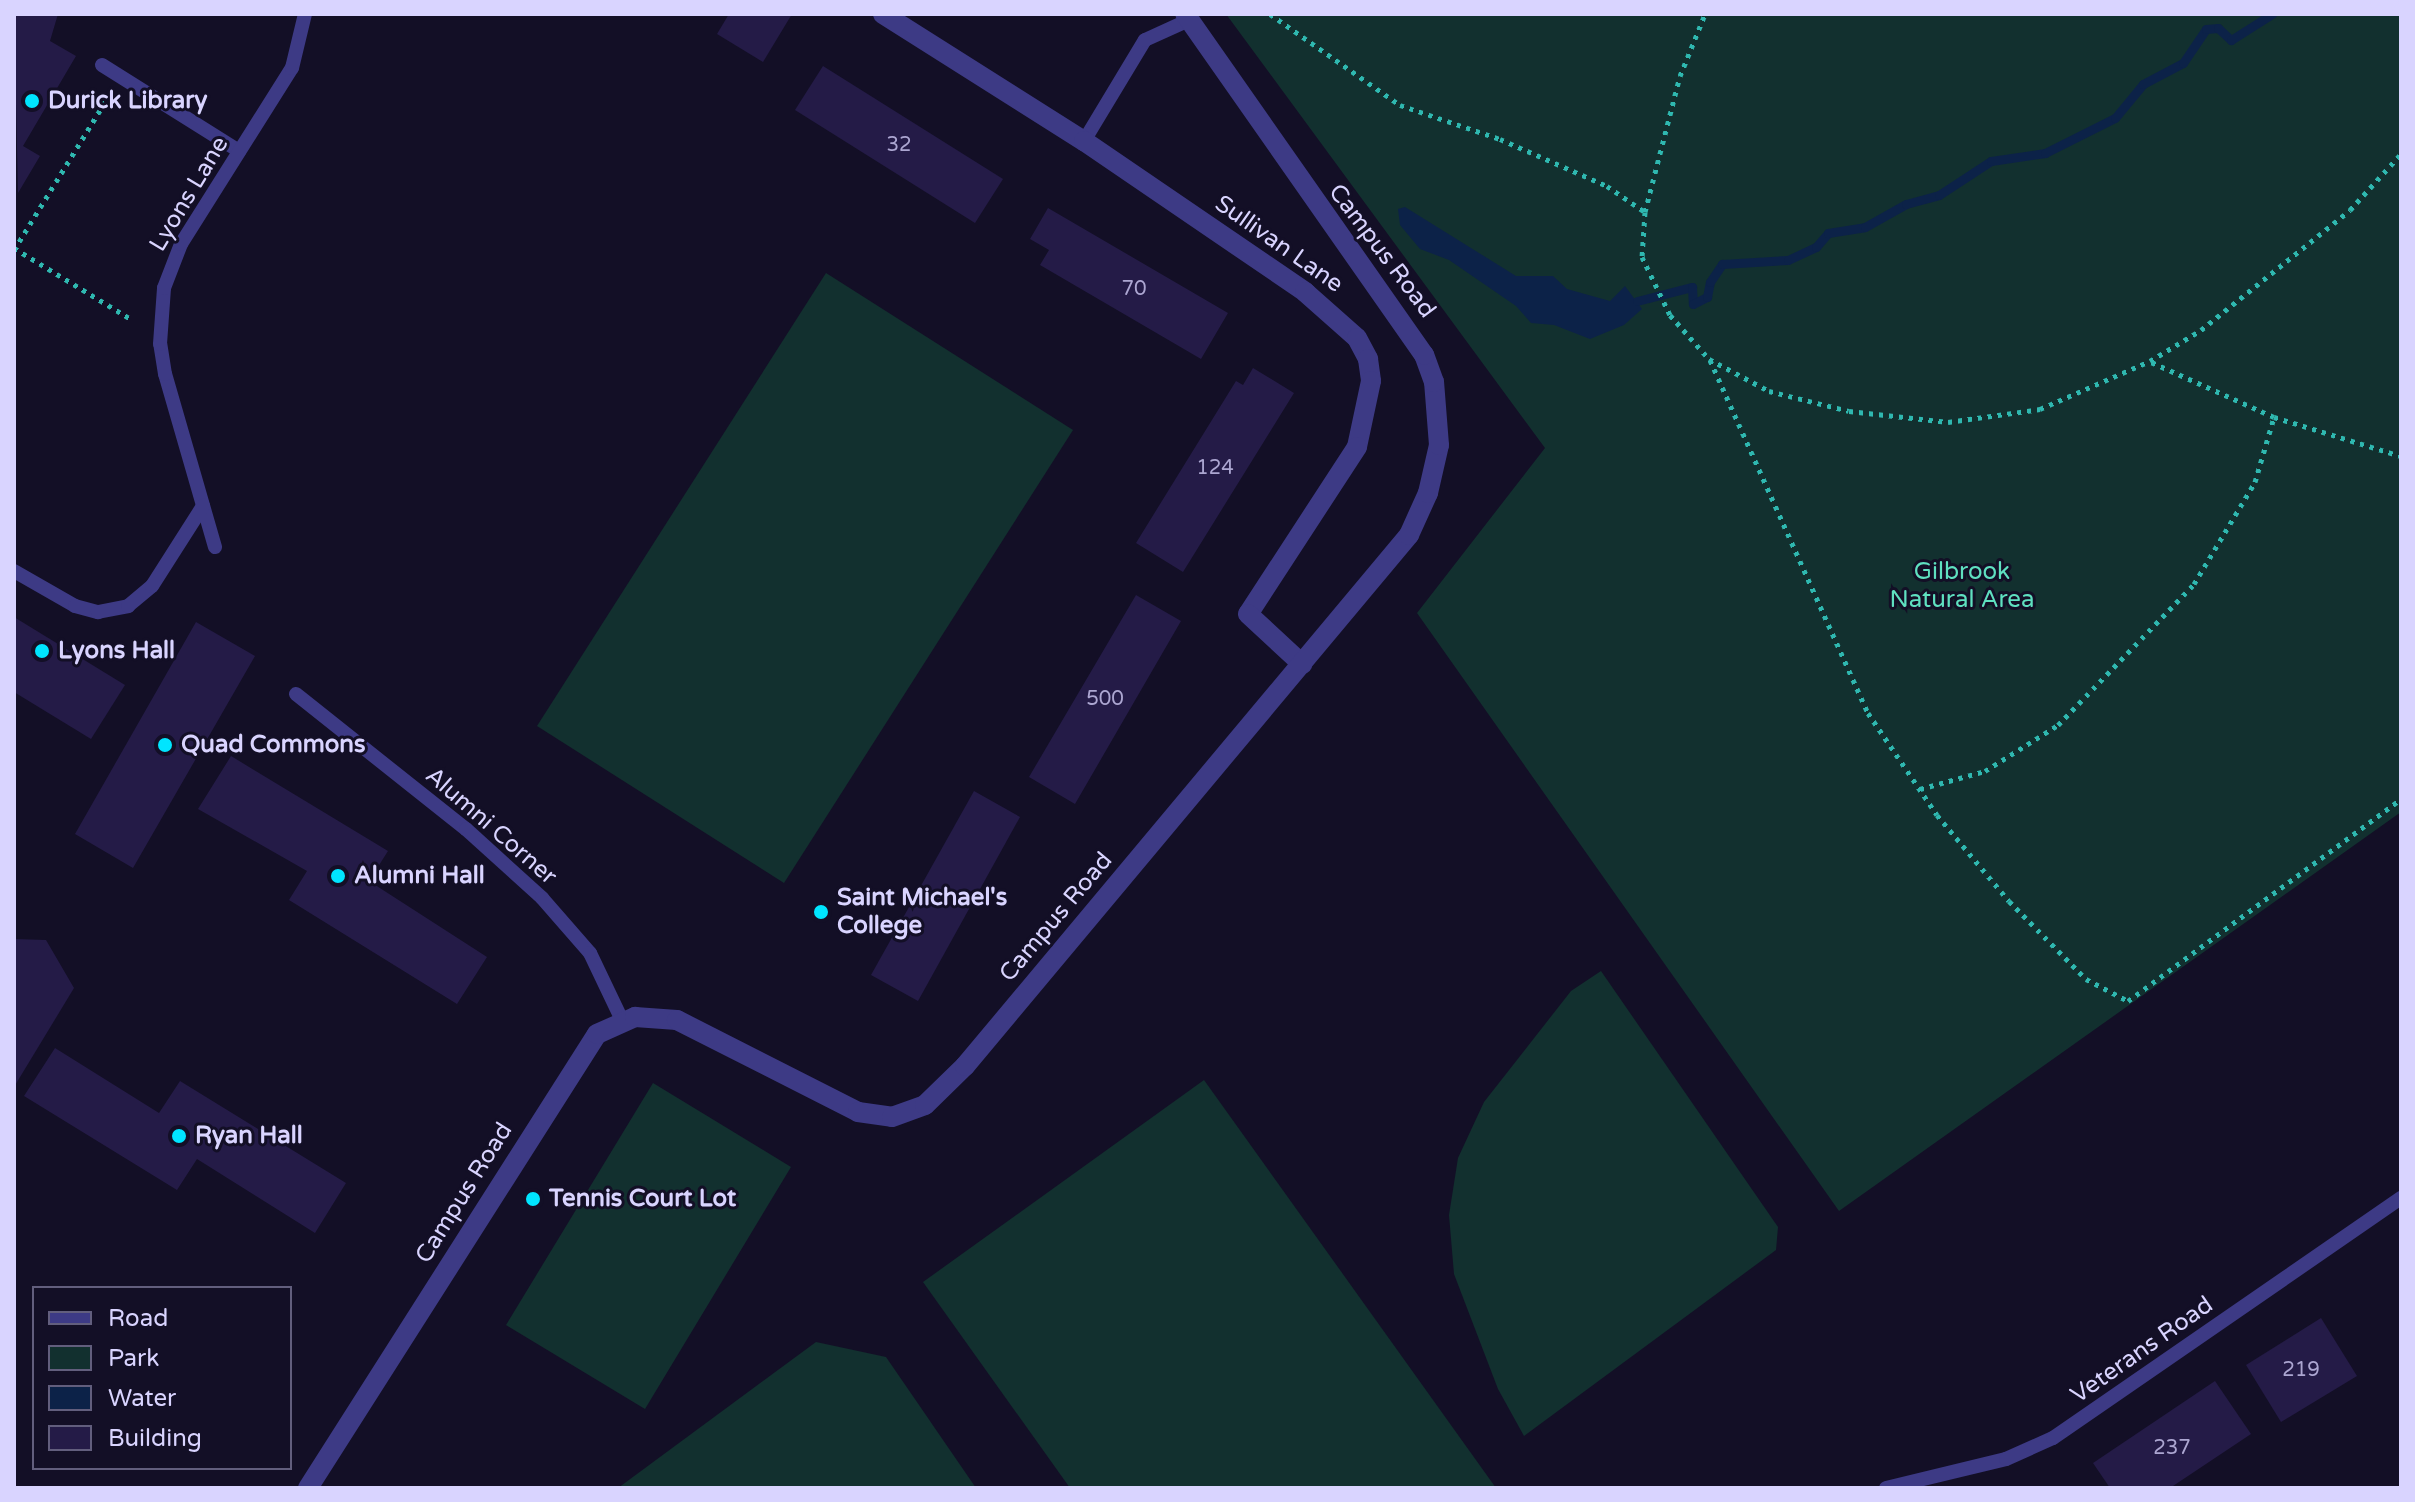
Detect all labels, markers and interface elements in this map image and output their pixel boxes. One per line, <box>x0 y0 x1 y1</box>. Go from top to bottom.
place label: Durick Library <box>48 87 207 115</box>
marker: Durick Library <box>23 92 41 110</box>
street label: Lyons Lane <box>143 131 235 257</box>
house number: 32 <box>886 133 912 157</box>
street label: Campus Road <box>1322 178 1442 324</box>
street label: Sullivan Lane <box>1209 189 1349 299</box>
house number: 70 <box>1121 277 1147 301</box>
house number: 124 <box>1196 456 1234 480</box>
park label: Gilbrook Natural Area <box>1890 558 2034 614</box>
place label: Lyons Hall <box>58 637 175 665</box>
marker: Lyons Hall <box>33 642 51 660</box>
house number: 500 <box>1086 687 1124 711</box>
place label: Quad Commons <box>181 731 365 759</box>
marker: Quad Commons <box>156 736 174 754</box>
street label: Alumni Corner <box>419 761 563 891</box>
street label: Campus Road <box>994 846 1118 988</box>
place label: Alumni Hall <box>354 862 485 890</box>
marker: Alumni Hall <box>329 867 347 885</box>
place label: Saint Michael's College <box>837 884 1007 940</box>
marker: Saint Michael's College <box>812 903 830 921</box>
street label: Campus Road <box>409 1118 519 1268</box>
place label: Ryan Hall <box>195 1122 303 1150</box>
marker: Ryan Hall <box>170 1127 188 1145</box>
place label: Tennis Court Lot <box>549 1185 736 1213</box>
marker: Tennis Court Lot <box>524 1190 542 1208</box>
legend <box>32 1286 292 1470</box>
street label: Veterans Road <box>2065 1290 2219 1410</box>
text: Road <box>108 1304 168 1333</box>
text: Park <box>108 1344 159 1373</box>
house number: 219 <box>2282 1358 2320 1382</box>
text: Water <box>108 1384 176 1413</box>
text: Building <box>108 1424 202 1453</box>
house number: 237 <box>2153 1436 2191 1460</box>

